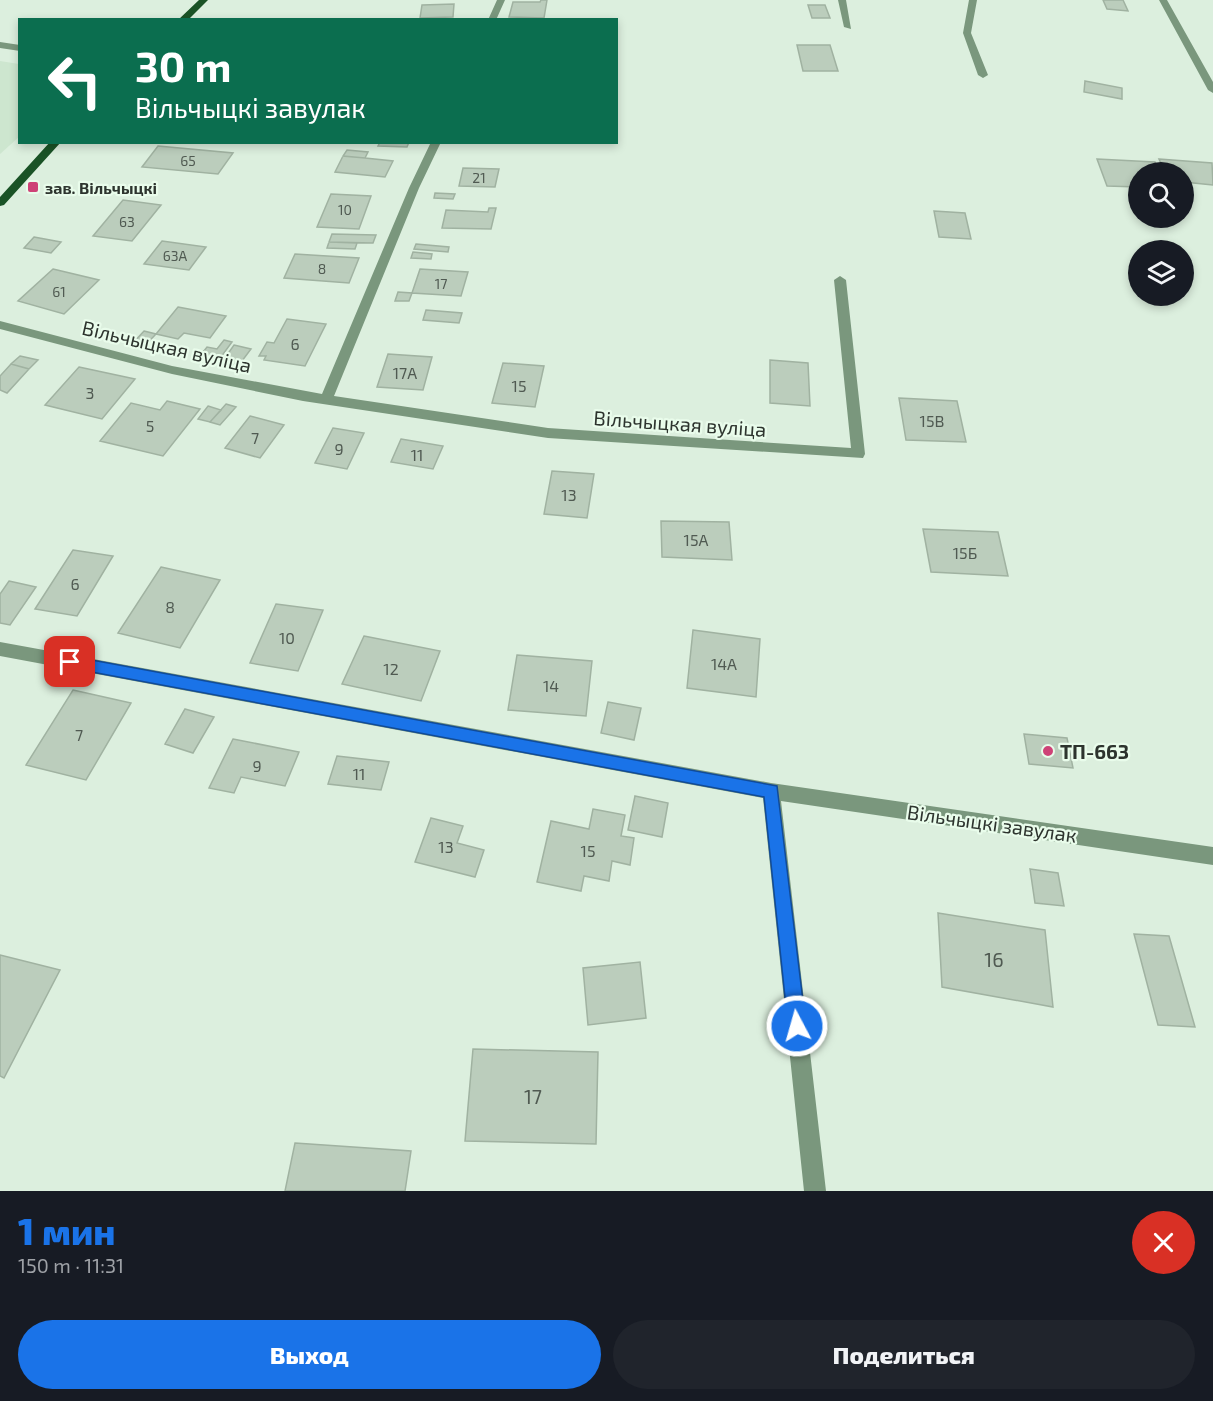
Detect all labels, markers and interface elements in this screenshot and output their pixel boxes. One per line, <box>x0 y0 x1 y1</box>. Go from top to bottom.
text: 30 m <box>135 40 231 90</box>
icon: left <box>36 42 114 120</box>
text: Вільчыцкі завулак <box>135 91 366 123</box>
house number: 65 <box>180 152 196 169</box>
map controls <box>1128 162 1194 306</box>
button: search <box>1128 162 1194 228</box>
house number: 21 <box>472 169 486 186</box>
place label: зав. Вільчыцкі <box>45 178 157 197</box>
marker: зав. Вільчыцкі <box>26 180 40 194</box>
house number: 10 <box>338 201 352 218</box>
house number: 63 <box>119 213 135 230</box>
button: layers <box>1128 240 1194 306</box>
house number: 63А <box>163 247 188 264</box>
house number: 8 <box>318 260 326 277</box>
house number: 17 <box>435 275 447 292</box>
house number: 61 <box>52 283 66 300</box>
street label: Вільчыцкая вуліца <box>80 315 254 378</box>
house number: 6 <box>290 334 300 353</box>
house number: 17А <box>393 363 417 382</box>
house number: 15 <box>512 376 526 395</box>
house number: 3 <box>86 383 94 402</box>
street label: Вільчыцкая вуліца <box>593 405 767 442</box>
house number: 15В <box>920 411 944 430</box>
house number: 5 <box>146 416 154 435</box>
house number: 7 <box>251 428 259 447</box>
house number: 9 <box>334 439 344 458</box>
house number: 11 <box>411 445 423 464</box>
house number: 13 <box>561 485 577 504</box>
house number: 15А <box>684 530 708 549</box>
house number: 15Б <box>953 543 977 562</box>
house number: 6 <box>70 574 80 593</box>
house number: 8 <box>165 597 175 616</box>
house number: 10 <box>279 628 295 647</box>
pin <box>44 636 95 687</box>
icon: arrive <box>53 645 86 678</box>
house number: 14А <box>711 654 737 673</box>
house number: 12 <box>383 659 399 678</box>
house number: 14 <box>543 676 559 695</box>
house number: 7 <box>75 725 83 744</box>
place label: ТП-663 <box>1060 739 1129 763</box>
marker: ТП-663 <box>1041 744 1055 758</box>
house number: 9 <box>252 756 262 775</box>
house number: 11 <box>353 764 365 783</box>
street label: Вільчыцкі завулак <box>906 799 1079 848</box>
house number: 13 <box>438 837 454 856</box>
house number: 15 <box>581 841 595 860</box>
house number: 16 <box>984 947 1004 971</box>
position arrow <box>765 994 829 1058</box>
house number: 17 <box>524 1084 542 1108</box>
text: 1 мин <box>18 1209 116 1252</box>
button: close <box>1132 1211 1195 1274</box>
text: 150 m · 11:31 <box>18 1253 124 1277</box>
button: Выход <box>18 1320 601 1389</box>
button: Поделиться <box>613 1320 1195 1389</box>

